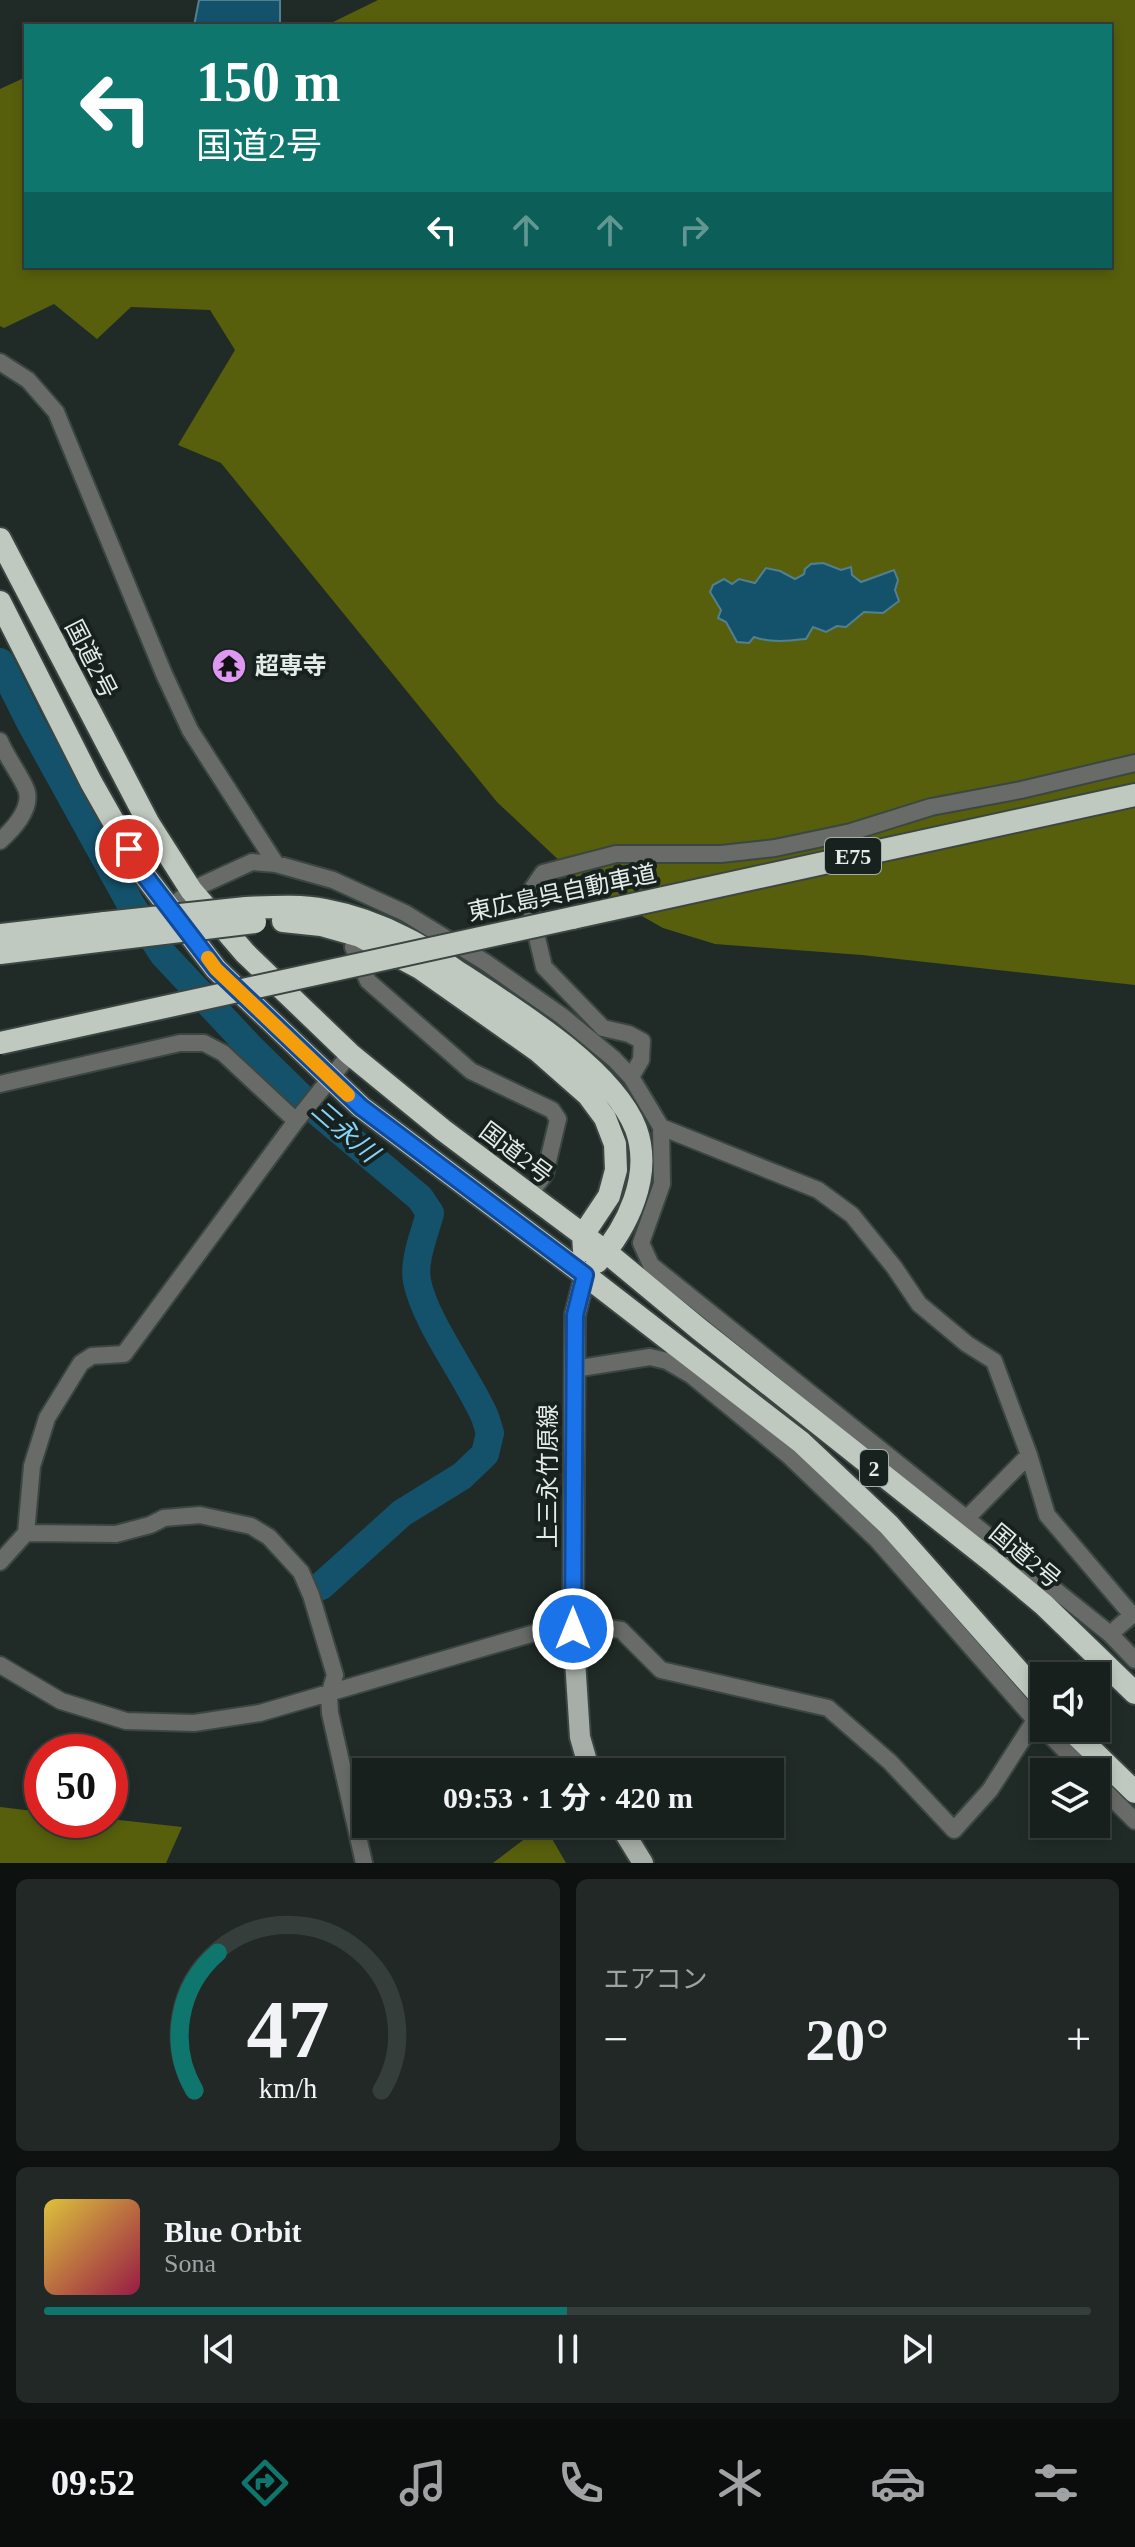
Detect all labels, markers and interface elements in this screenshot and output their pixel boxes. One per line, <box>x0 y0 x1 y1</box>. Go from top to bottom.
text: 150 m <box>196 51 341 113</box>
icon: left <box>64 56 168 160</box>
text: 国道2号 <box>196 126 322 166</box>
icon: left <box>420 208 464 252</box>
icon: ahead <box>504 208 548 252</box>
icon: ahead <box>588 208 632 252</box>
icon: right <box>672 208 716 252</box>
street label: 国道2号 <box>60 616 122 702</box>
temple icon: 超専寺 <box>210 647 248 685</box>
place label: 超専寺 <box>255 653 327 679</box>
pin <box>95 815 163 883</box>
icon: arrive <box>107 827 151 871</box>
road number: E75 <box>825 838 881 874</box>
street label: 東広島呉自動車道 <box>465 860 659 926</box>
water label: 三永川 <box>306 1095 386 1170</box>
street label: 国道2号 <box>475 1117 557 1189</box>
street label: 上三永竹原線 <box>535 1404 561 1548</box>
road number: 2 <box>860 1450 888 1486</box>
street label: 国道2号 <box>984 1519 1066 1593</box>
position arrow <box>531 1587 615 1671</box>
map controls <box>1030 1662 1110 1838</box>
button: sound <box>1030 1662 1110 1742</box>
speed limit sign: 50 <box>24 1734 128 1838</box>
button: layers <box>1030 1758 1110 1838</box>
text: 09:53 · 1 分 · 420 m <box>443 1781 693 1814</box>
text: エアコン <box>604 1965 708 1994</box>
text: 47 <box>246 1983 329 2075</box>
text: 20° <box>805 2007 889 2073</box>
text: − <box>604 2015 628 2064</box>
text: + <box>1066 2015 1091 2064</box>
text: km/h <box>258 2073 317 2104</box>
text: Blue Orbit <box>164 2215 302 2248</box>
text: Sona <box>164 2249 216 2278</box>
icon: previous <box>197 2327 241 2371</box>
icon: pause <box>546 2327 590 2371</box>
icon: next <box>895 2327 939 2371</box>
icon: directions <box>237 2455 293 2511</box>
icon: music <box>395 2455 451 2511</box>
icon: phone <box>553 2455 609 2511</box>
icon: climate <box>712 2455 768 2511</box>
icon: car <box>870 2455 926 2511</box>
icon: filters <box>1028 2455 1084 2511</box>
text: 09:52 <box>51 2463 135 2503</box>

